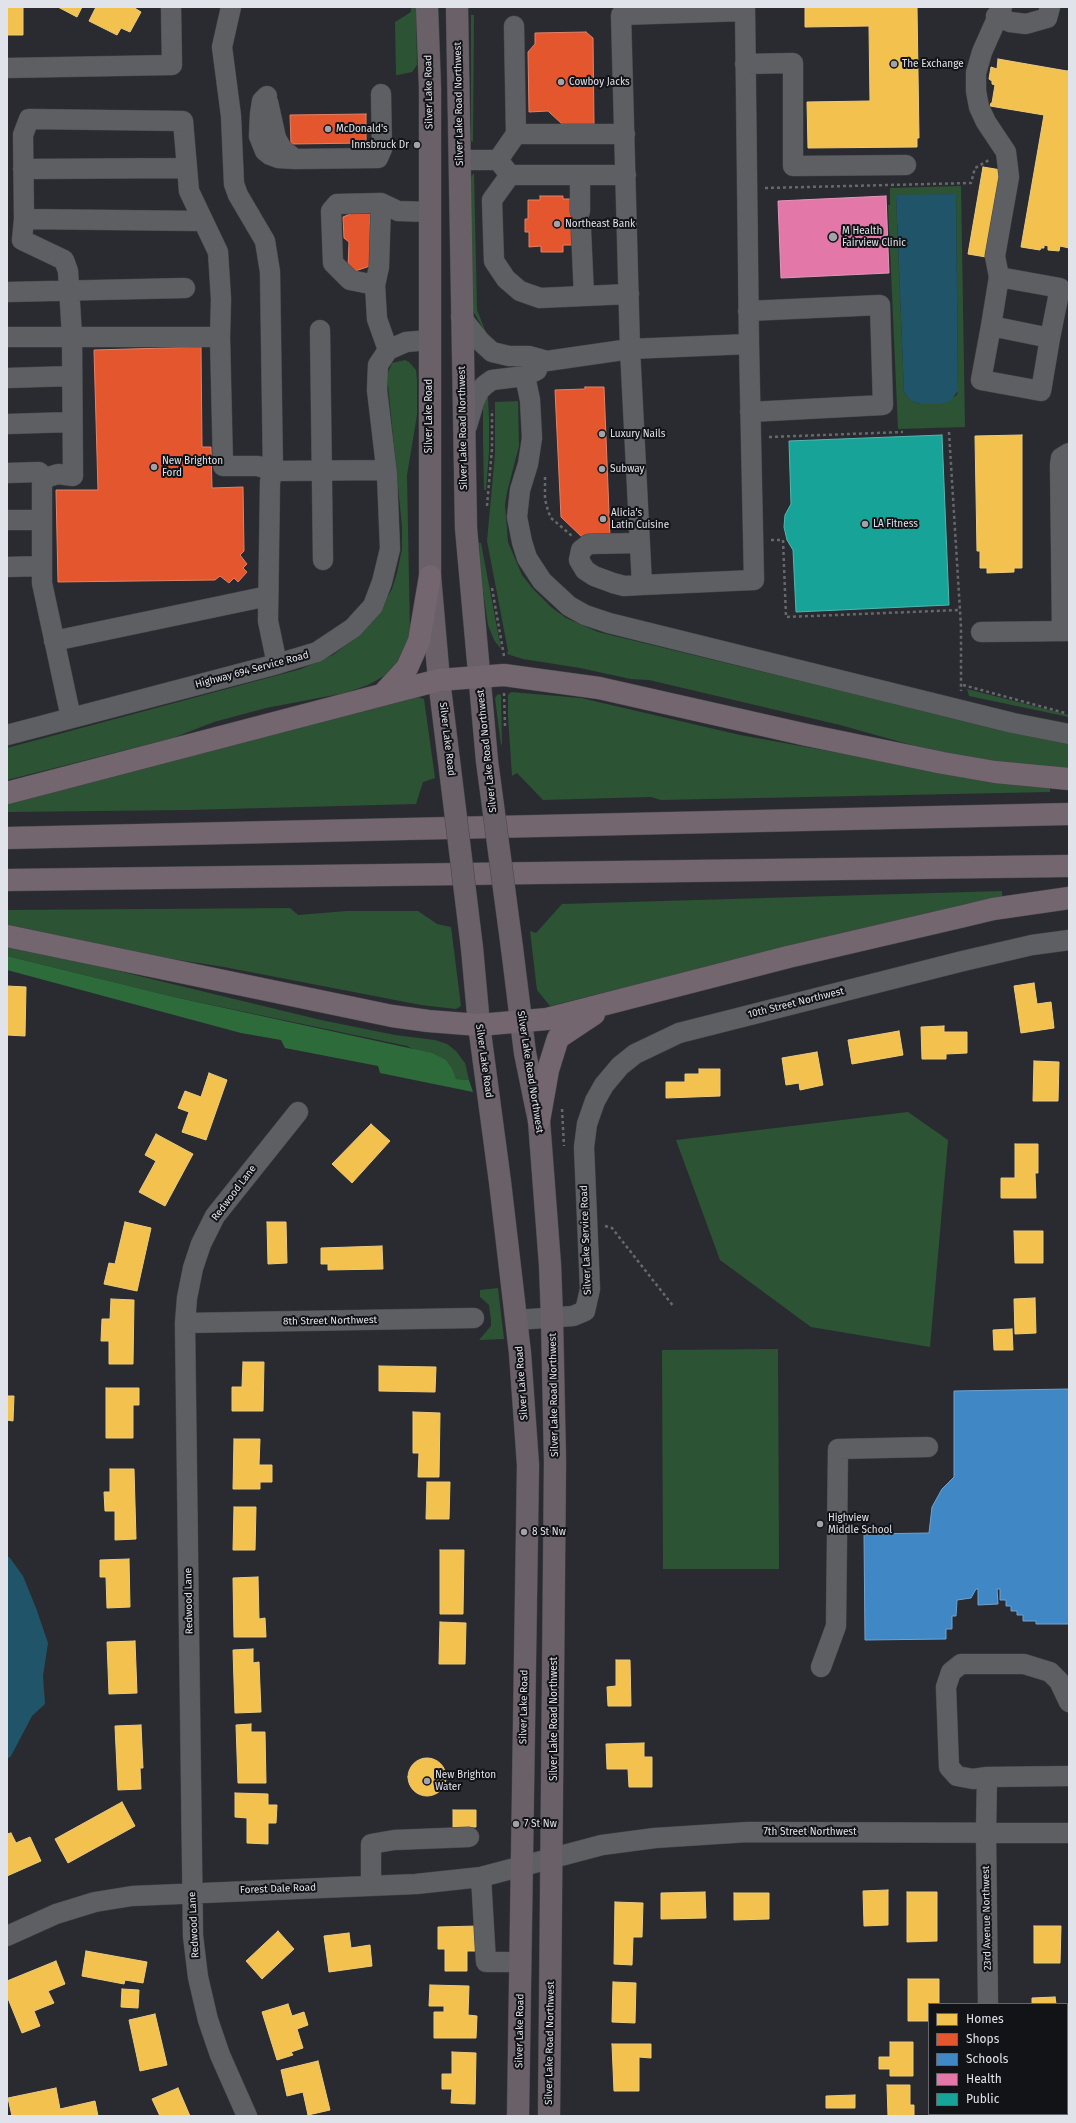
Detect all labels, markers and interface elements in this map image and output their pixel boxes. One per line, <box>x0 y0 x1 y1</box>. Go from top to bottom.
street label: Silver Lake Road Northwest <box>452 42 466 166</box>
street label: Silver Lake Road <box>422 55 436 129</box>
place label: The Exchange <box>902 58 964 70</box>
marker: The Exchange <box>889 59 899 69</box>
place label: Cowboy Jacks <box>569 76 630 88</box>
marker: Cowboy Jacks <box>556 77 566 87</box>
place label: McDonald's <box>336 123 388 135</box>
marker: McDonald's <box>323 124 333 134</box>
place label: Innsbruck Dr <box>351 139 409 151</box>
marker: Innsbruck Dr <box>412 140 422 150</box>
place label: Northeast Bank <box>565 218 635 230</box>
marker: Northeast Bank <box>552 219 562 229</box>
place label: M Health Fairview Clinic <box>842 225 906 248</box>
marker: M Health Fairview Clinic <box>827 231 839 243</box>
street label: Silver Lake Road Northwest <box>456 366 470 490</box>
street label: Silver Lake Road <box>423 379 435 453</box>
place label: Luxury Nails <box>610 428 665 440</box>
marker: Luxury Nails <box>597 429 607 439</box>
place label: New Brighton Ford <box>162 455 223 478</box>
marker: New Brighton Ford <box>149 462 159 472</box>
place label: Subway <box>610 463 644 475</box>
marker: Subway <box>597 464 607 474</box>
place label: Alicia's Latin Cuisine <box>611 507 669 530</box>
marker: Alicia's Latin Cuisine <box>598 514 608 524</box>
place label: LA Fitness <box>873 518 918 530</box>
marker: LA Fitness <box>860 519 870 529</box>
street label: Highway 694 Service Road <box>194 649 310 691</box>
street label: Silver Lake Road Northwest <box>475 689 499 813</box>
street label: Silver Lake Road <box>437 701 457 777</box>
street label: 10th Street Northwest <box>747 985 845 1021</box>
street label: Silver Lake Road Northwest <box>514 1010 546 1134</box>
street label: Silver Lake Road <box>473 1023 495 1099</box>
street label: Redwood Lane <box>209 1163 259 1223</box>
street label: Silver Lake Service Road <box>578 1185 594 1295</box>
street label: 8th Street Northwest <box>283 1314 377 1328</box>
street label: Silver Lake Road Northwest <box>547 1333 561 1457</box>
street label: Silver Lake Road <box>513 1345 531 1421</box>
place label: Highview Middle School <box>828 1512 892 1536</box>
marker: Highview Middle School <box>815 1519 825 1529</box>
place label: 8 St Nw <box>532 1526 566 1538</box>
marker: 8 St Nw <box>519 1527 529 1537</box>
street label: Redwood Lane <box>182 1568 196 1634</box>
street label: Silver Lake Road Northwest <box>548 1657 560 1781</box>
street label: Silver Lake Road <box>517 1670 531 1744</box>
place label: New Brighton Water <box>435 1769 496 1792</box>
marker: New Brighton Water <box>422 1776 432 1786</box>
place label: 7 St Nw <box>524 1818 557 1830</box>
marker: 7 St Nw <box>511 1819 521 1829</box>
street label: 7th Street Northwest <box>763 1826 857 1838</box>
street label: 23rd Avenue Northwest <box>980 1865 994 1971</box>
street label: Forest Dale Road <box>240 1882 316 1896</box>
street label: Redwood Lane <box>186 1892 202 1958</box>
street label: Silver Lake Road Northwest <box>543 1981 557 2105</box>
street label: Silver Lake Road <box>513 1994 527 2068</box>
legend <box>928 2003 1068 2115</box>
text: Homes <box>966 2012 1004 2026</box>
text: Shops <box>966 2032 999 2046</box>
text: Schools <box>966 2052 1008 2066</box>
text: Health <box>966 2072 1002 2086</box>
text: Public <box>966 2092 999 2106</box>

